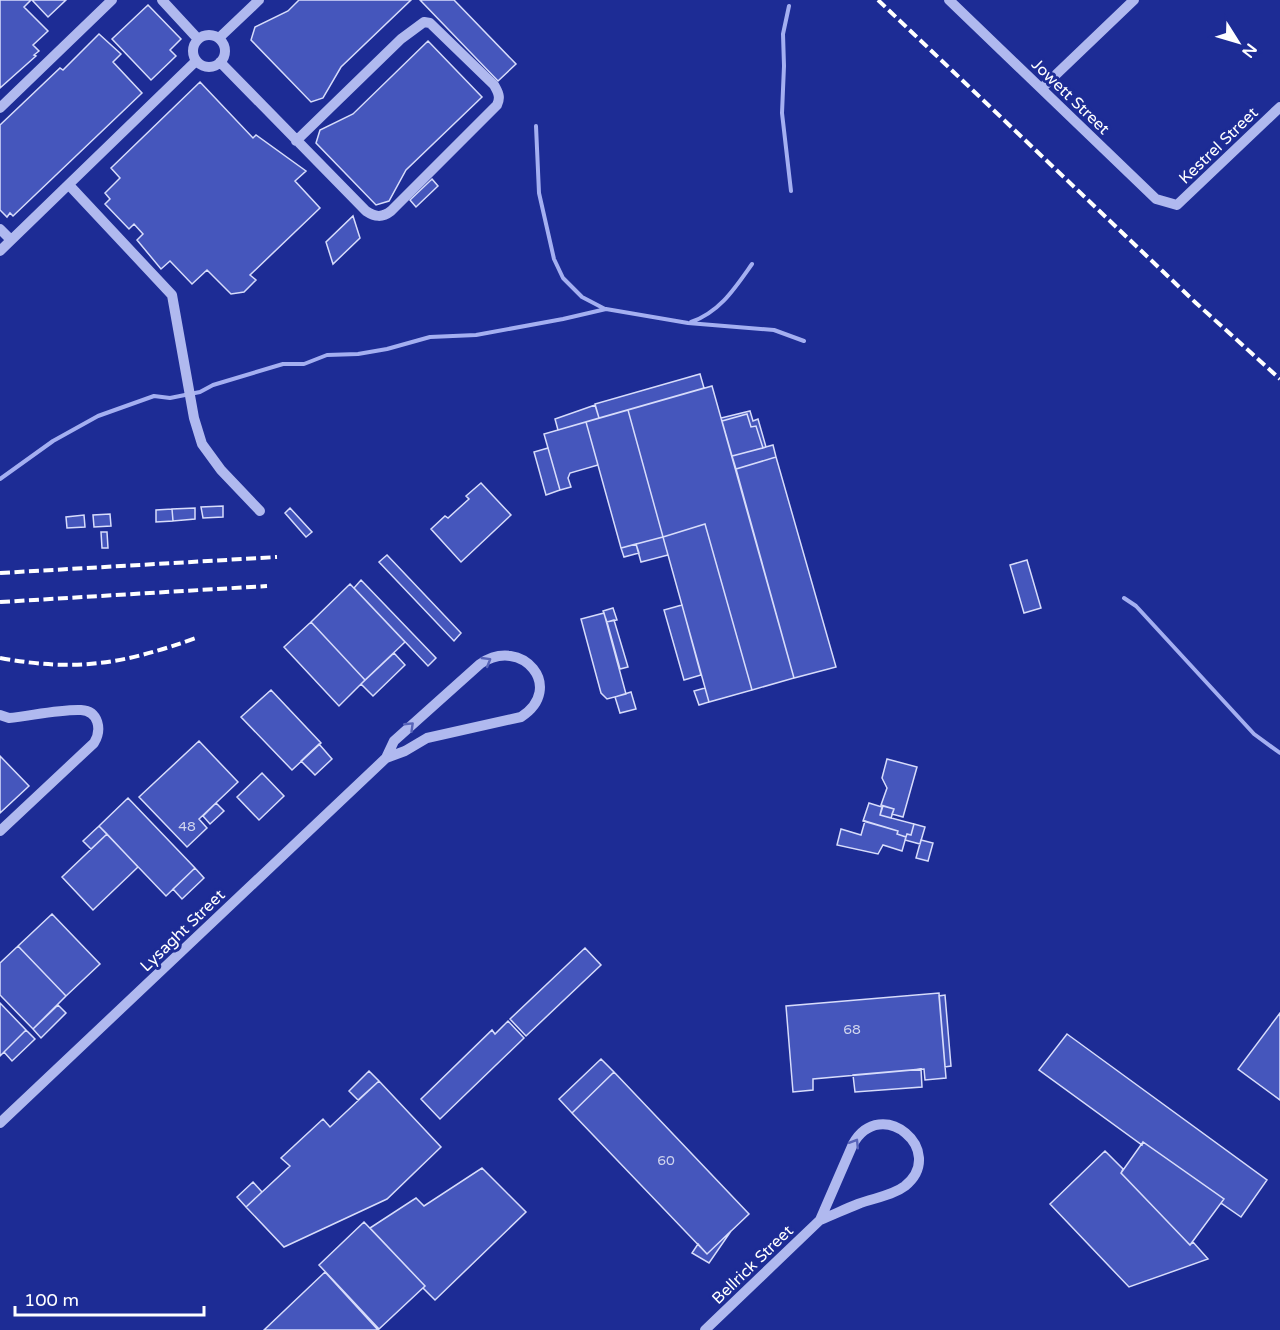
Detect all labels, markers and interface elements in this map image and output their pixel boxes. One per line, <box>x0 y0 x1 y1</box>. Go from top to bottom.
north arrow <box>1208 12 1268 72</box>
text: N <box>1237 39 1261 62</box>
street label: Jowett Street <box>1027 55 1114 139</box>
street label: Kestrel Street <box>1175 103 1262 188</box>
one-way arrow <box>480 658 491 669</box>
one-way arrow <box>403 722 414 733</box>
house number: 48 <box>178 818 196 835</box>
street label: Lysaght Street <box>136 885 229 976</box>
house number: 68 <box>843 1021 861 1038</box>
one-way arrow <box>848 1139 860 1149</box>
house number: 60 <box>657 1152 675 1169</box>
street label: Bellrick Street <box>708 1221 798 1308</box>
scale bar <box>15 1279 204 1317</box>
text: 100 m <box>24 1289 79 1311</box>

